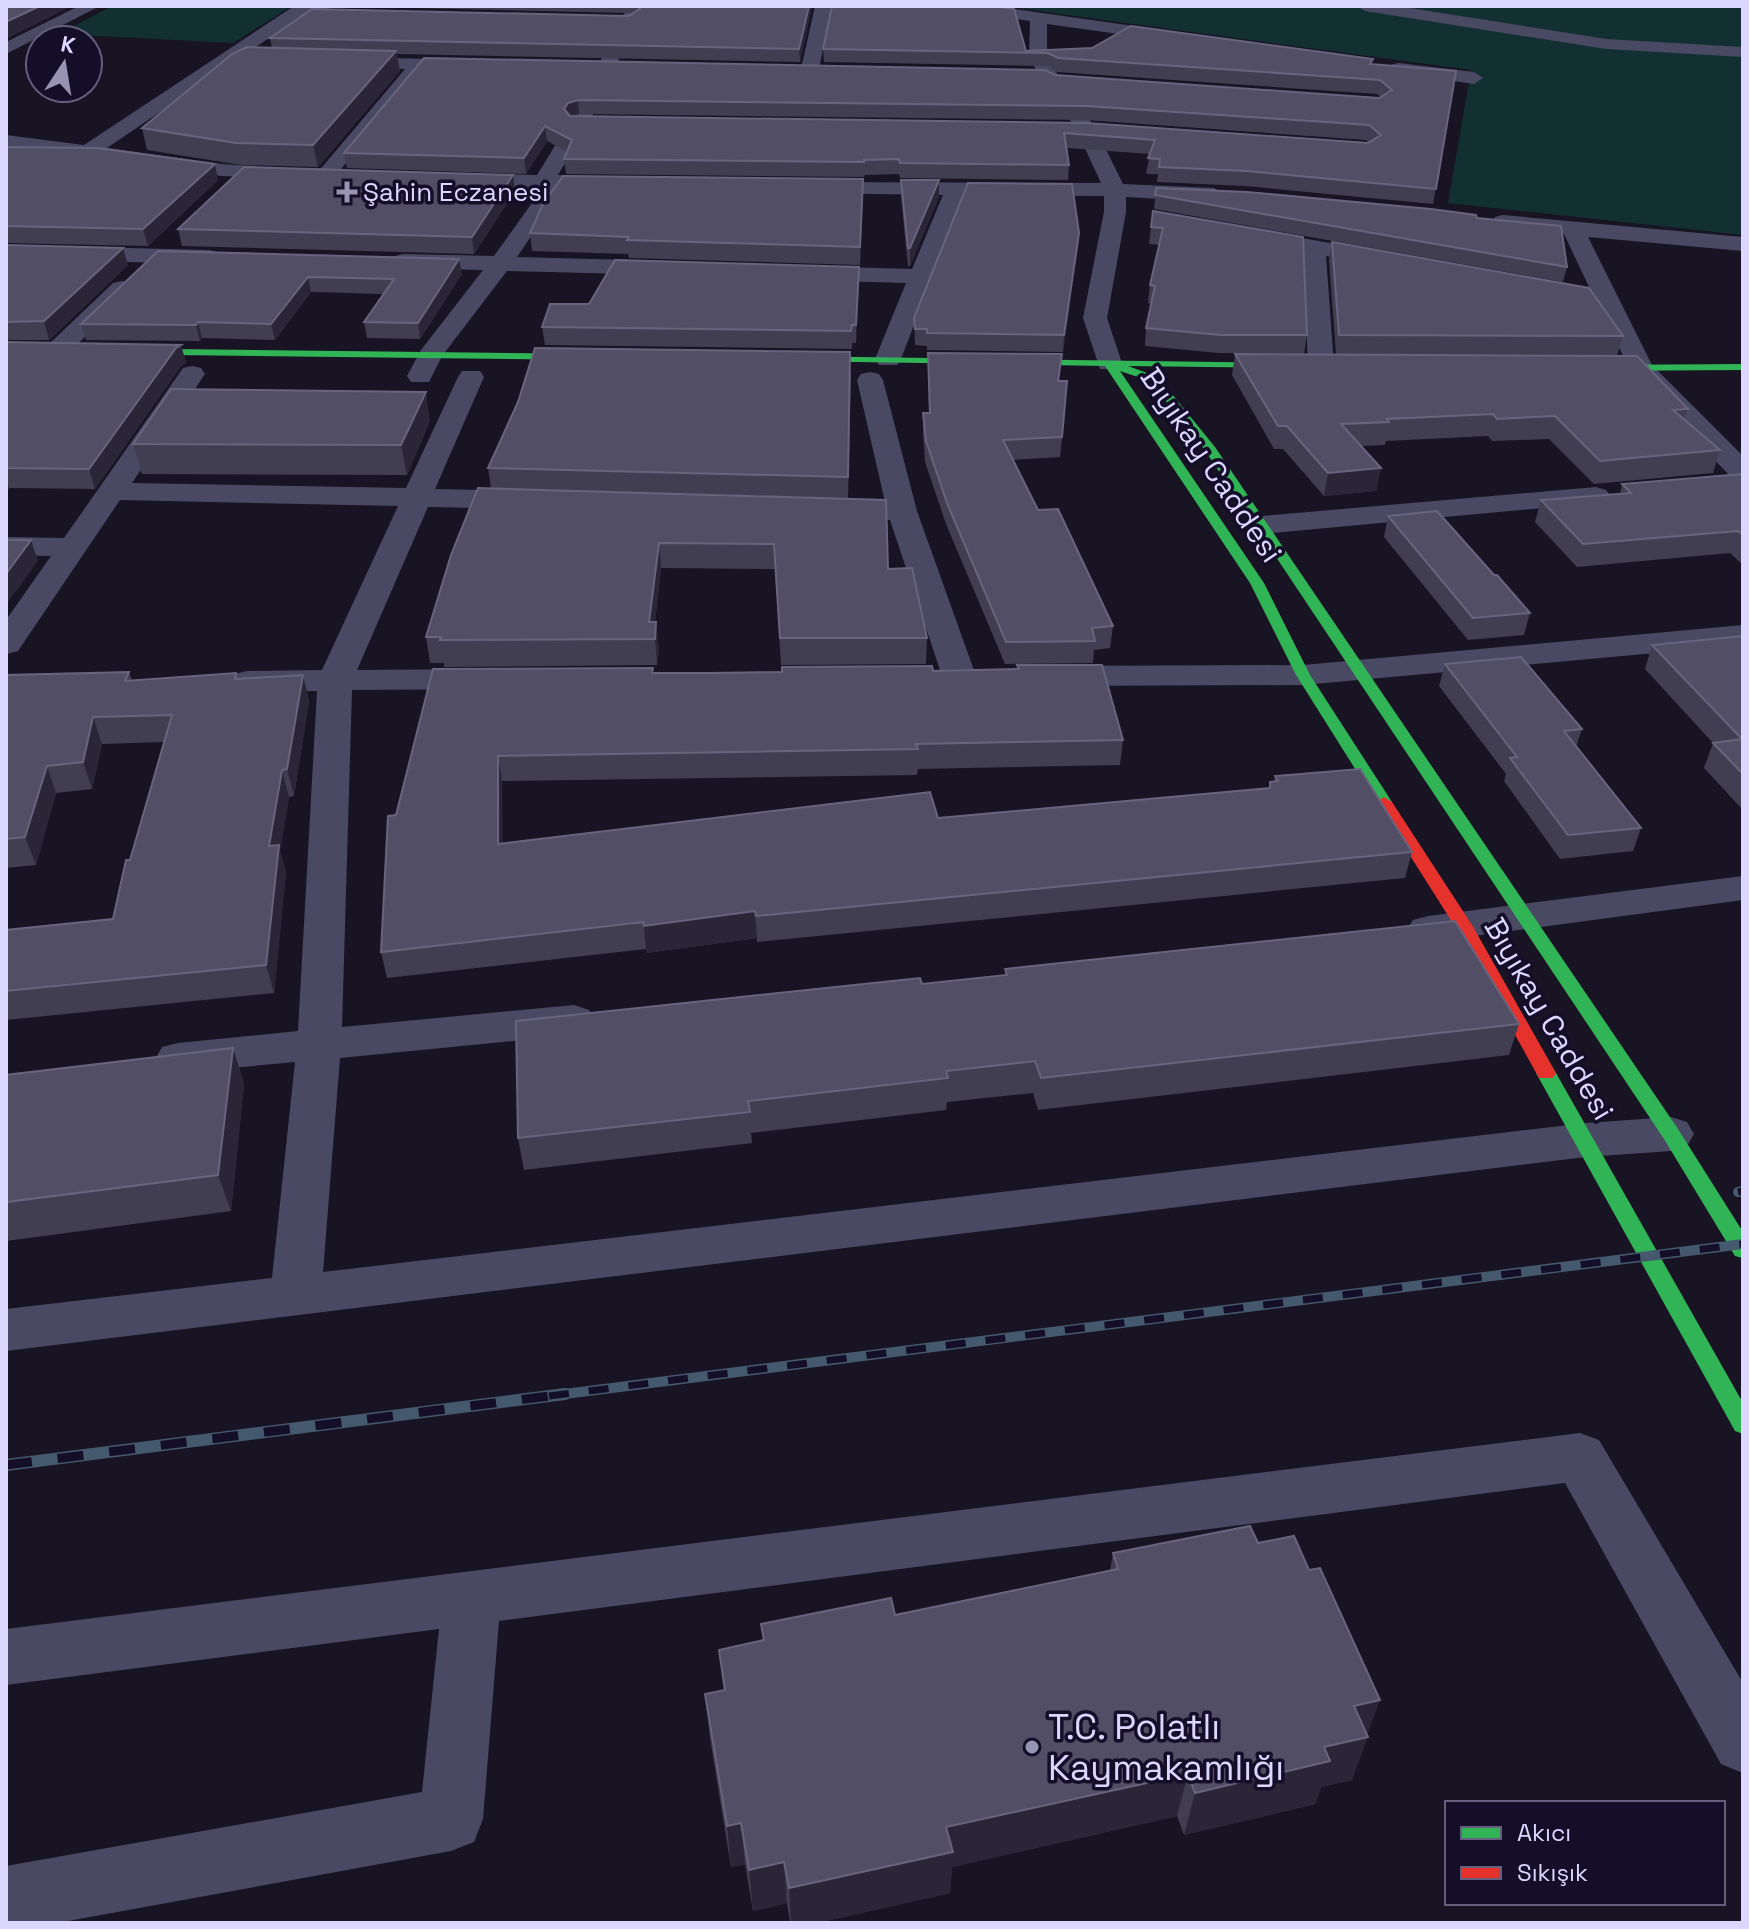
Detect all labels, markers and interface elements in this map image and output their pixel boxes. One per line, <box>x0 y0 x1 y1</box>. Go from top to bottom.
north arrow <box>24 24 104 104</box>
text: K <box>59 29 78 60</box>
place label: Şahin Eczanesi <box>363 175 548 209</box>
marker: Şahin Eczanesi <box>338 183 356 201</box>
street label: Bıyıkay Caddesi <box>1132 360 1291 570</box>
street label: Bıyıkay Caddesi <box>1476 911 1623 1127</box>
place label: T.C. Polatlı Kaymakamlığı <box>1048 1704 1284 1791</box>
marker: T.C. Polatlı Kaymakamlığı <box>1023 1738 1041 1756</box>
legend <box>1445 1801 1725 1905</box>
text: Akıcı <box>1517 1817 1571 1848</box>
text: Sıkışık <box>1517 1857 1588 1888</box>

